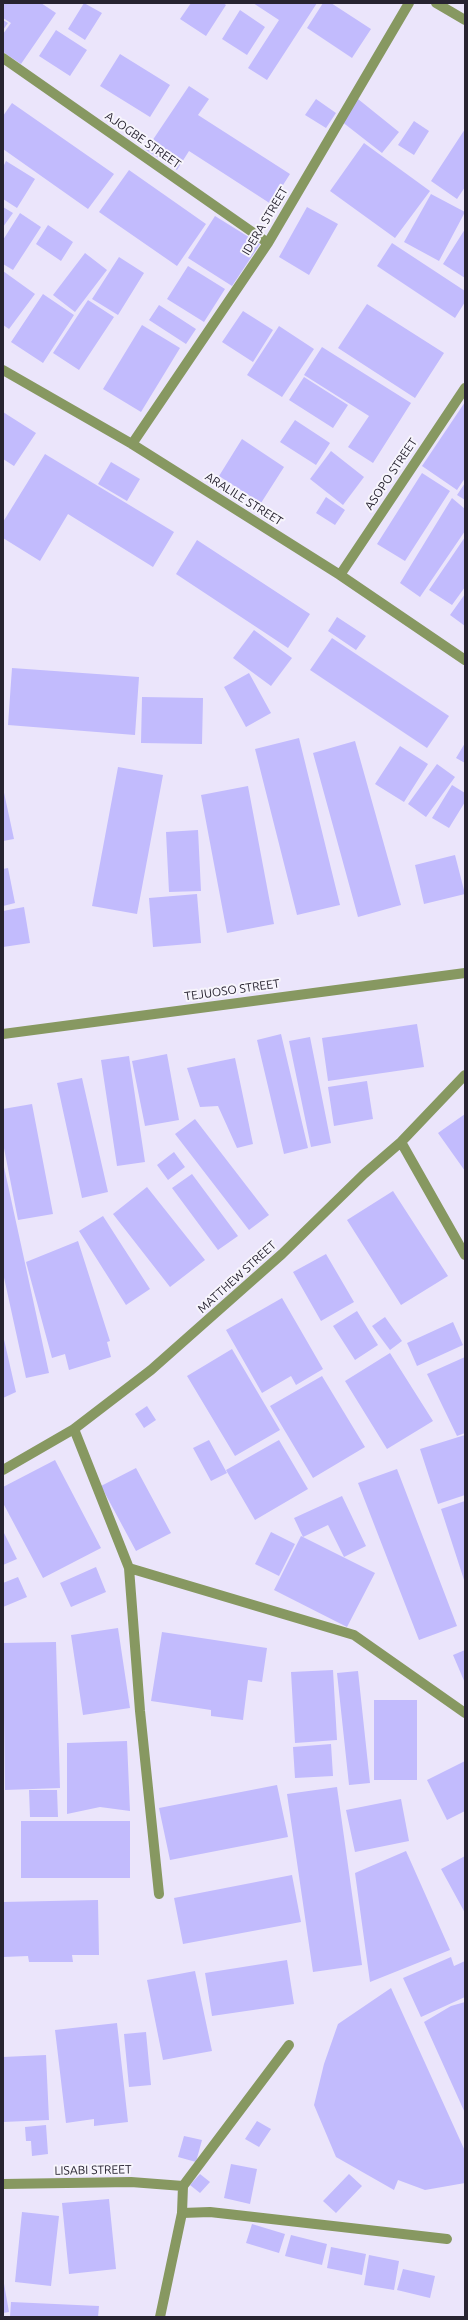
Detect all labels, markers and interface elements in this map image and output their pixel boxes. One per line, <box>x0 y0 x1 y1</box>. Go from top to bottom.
street label: AJOGBE STREET <box>102 109 184 171</box>
street label: IDERA STREET <box>239 184 291 258</box>
street label: ASOPO STREET <box>362 435 420 513</box>
street label: ARALILE STREET <box>203 469 285 529</box>
street label: TEJUOSO STREET <box>183 976 281 1004</box>
street label: MATTHEW STREET <box>195 1238 279 1316</box>
street label: LISABI STREET <box>54 2162 132 2178</box>

